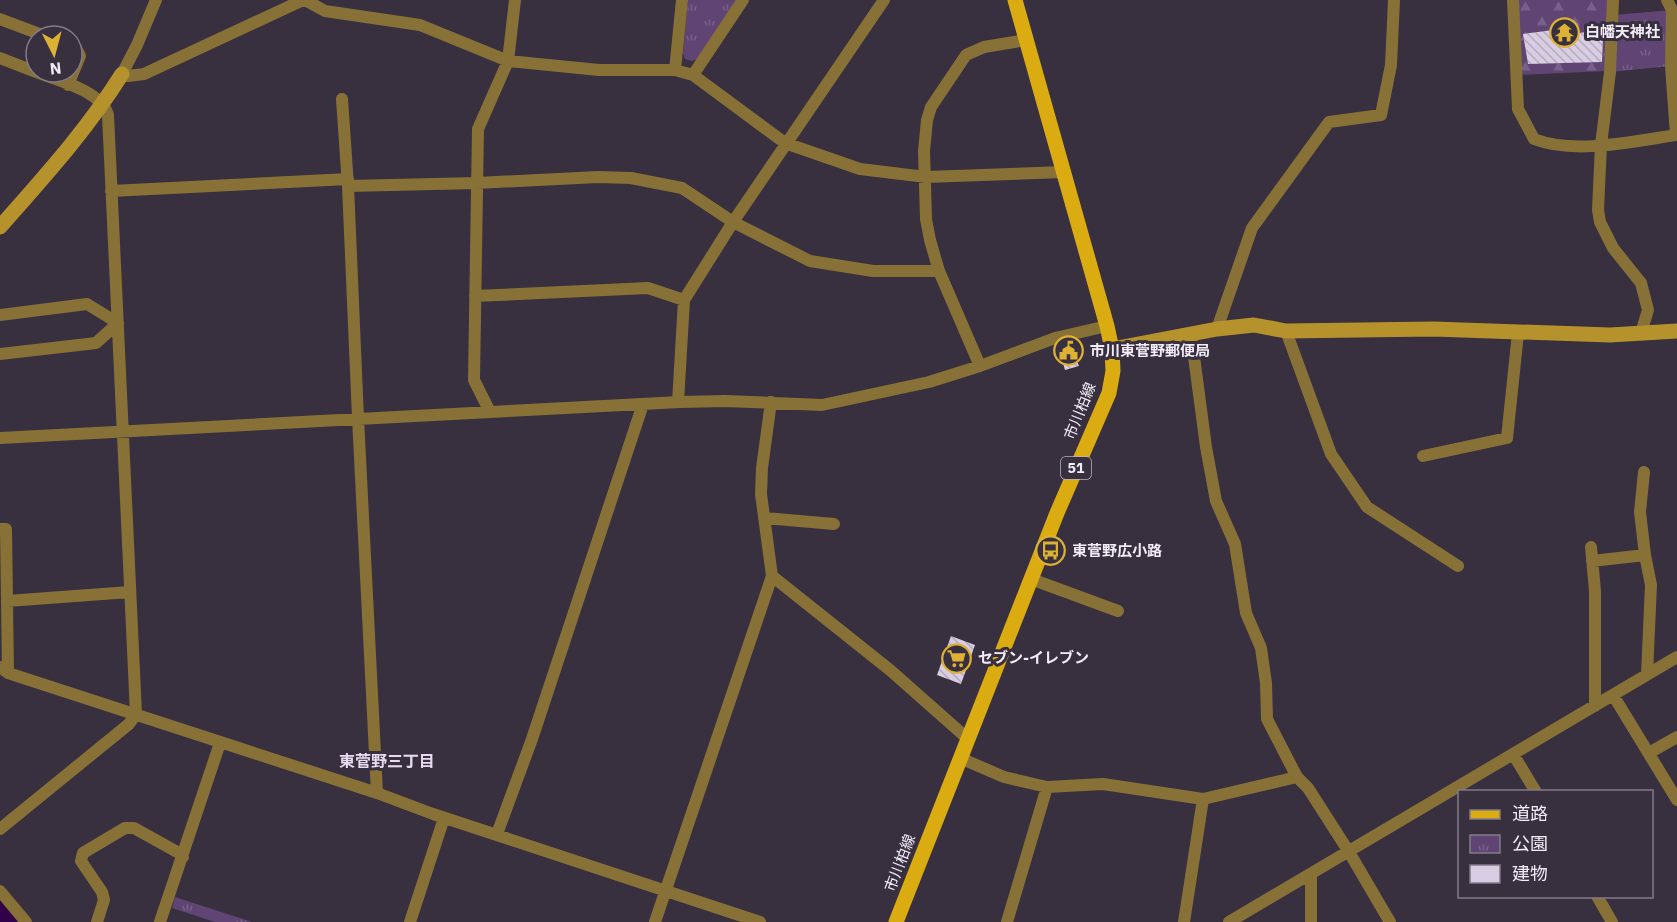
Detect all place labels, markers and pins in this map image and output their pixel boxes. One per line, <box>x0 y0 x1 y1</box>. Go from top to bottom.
temple icon: 白幡天神社 <box>1548 16 1580 48</box>
place label: 白幡天神社 <box>1585 22 1660 41</box>
public building icon: 市川東菅野郵便局 <box>1053 335 1085 367</box>
place label: 市川東菅野郵便局 <box>1090 341 1210 360</box>
bus stop icon: 東菅野広小路 <box>1035 535 1067 567</box>
place label: 東菅野広小路 <box>1072 541 1162 560</box>
supermarket icon: セブン-イレブン <box>941 642 973 674</box>
place label: セブン-イレブン <box>978 648 1089 667</box>

